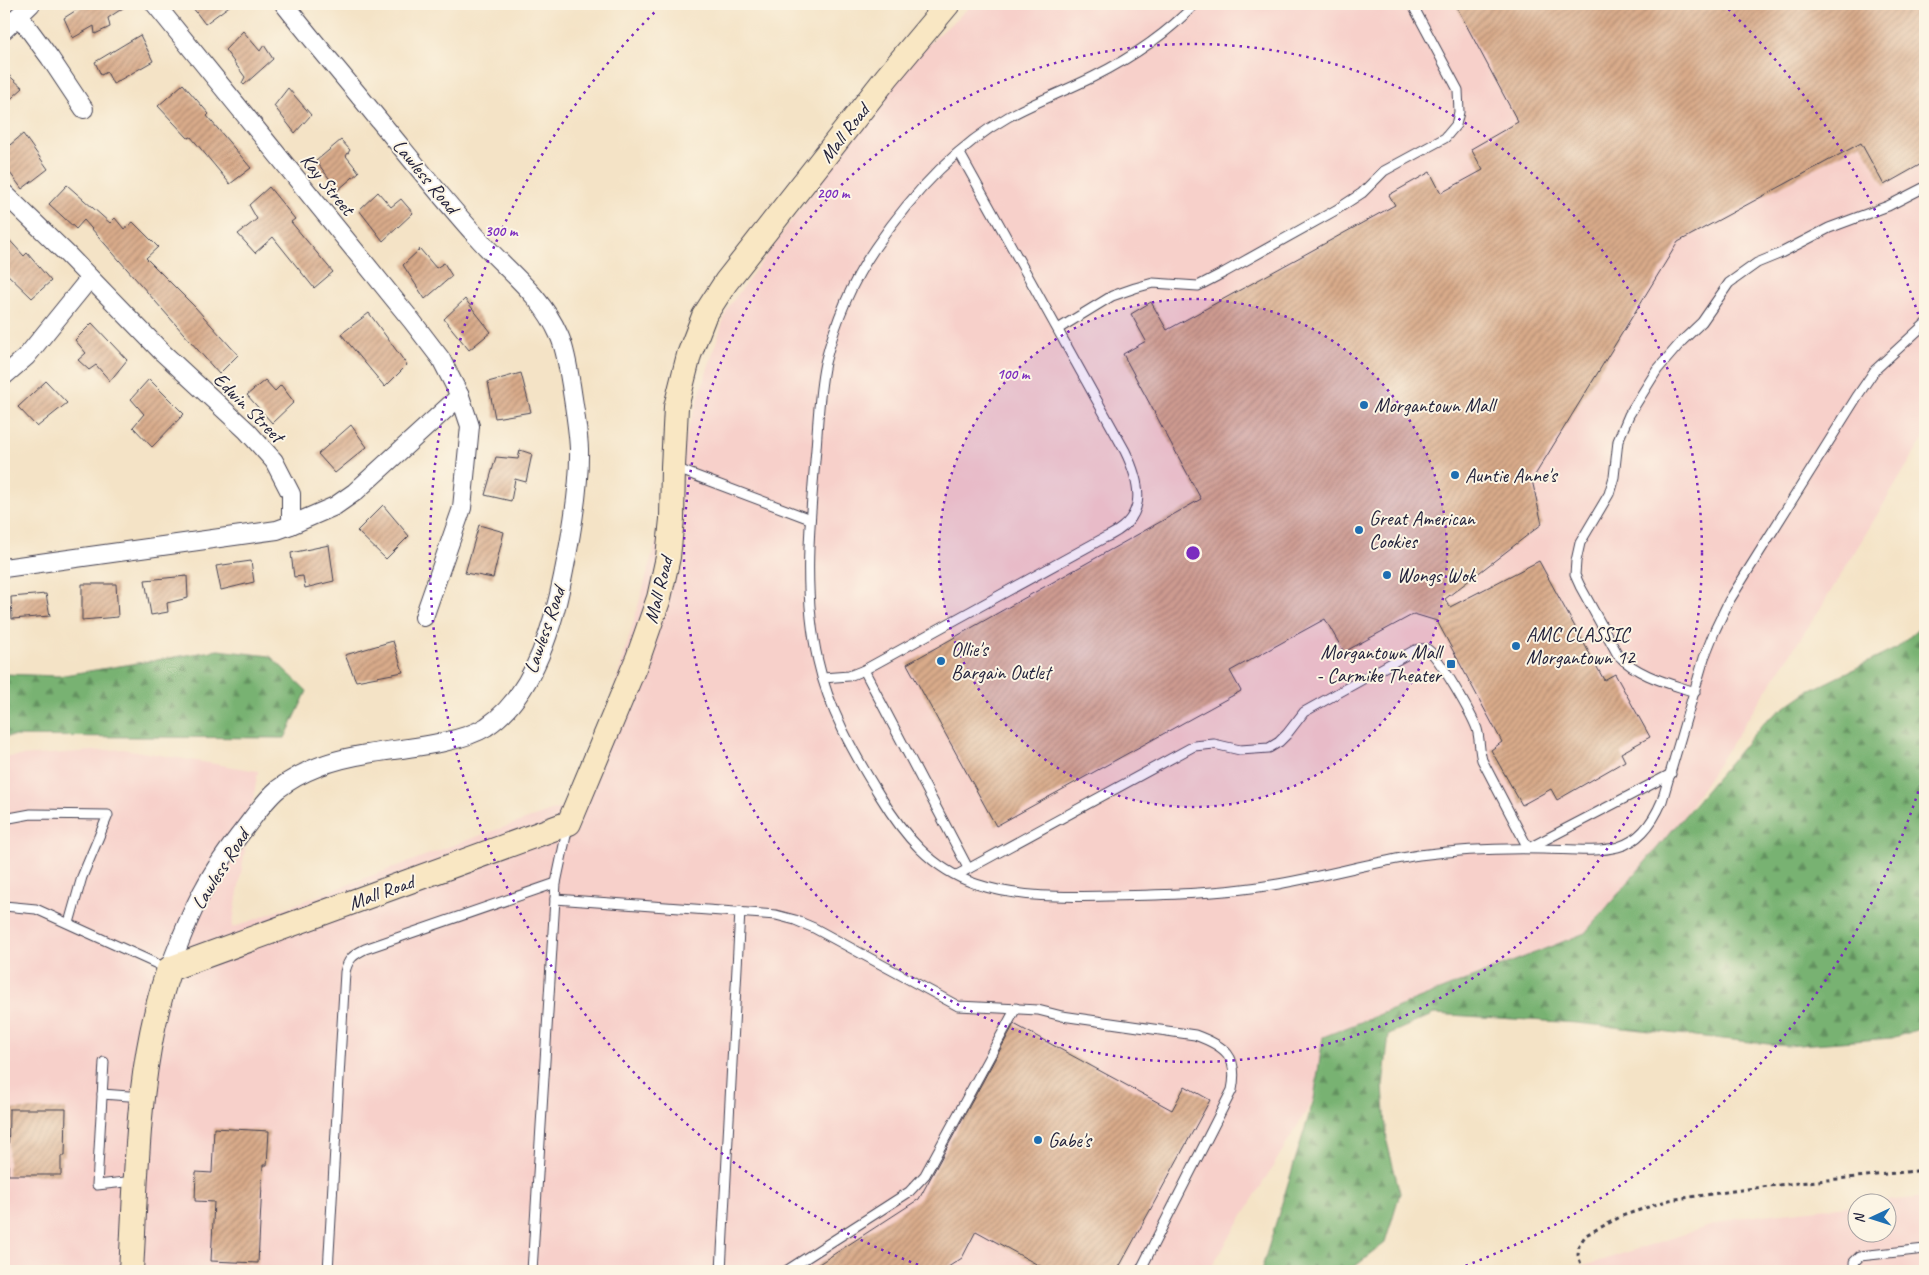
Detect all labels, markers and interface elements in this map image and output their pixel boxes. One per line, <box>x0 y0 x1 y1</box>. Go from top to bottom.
street label: Mall Road <box>814 96 877 168</box>
street label: Lawless Road <box>387 134 466 221</box>
street label: Kay Street <box>295 148 362 222</box>
text: 200 m <box>817 184 851 203</box>
text: 300 m <box>485 222 519 241</box>
text: 100 m <box>997 365 1031 384</box>
street label: Edwin Street <box>208 367 292 450</box>
place label: Morgantown Mall <box>1374 393 1498 418</box>
marker: Morgantown Mall <box>1358 399 1370 411</box>
place label: Auntie Anne's <box>1465 463 1559 488</box>
marker: Auntie Anne's <box>1449 469 1461 481</box>
place label: Great American Cookies <box>1369 506 1476 554</box>
marker: Great American Cookies <box>1353 524 1365 536</box>
centre of rings <box>1184 544 1202 562</box>
street label: Mall Road <box>638 551 680 626</box>
place label: Wongs Wok <box>1397 563 1477 588</box>
marker: Wongs Wok <box>1381 569 1393 581</box>
street label: Lawless Road <box>518 581 572 677</box>
place label: AMC CLASSIC Morgantown 12 <box>1526 622 1637 670</box>
place label: Ollie's Bargain Outlet <box>951 637 1054 685</box>
place label: Morgantown Mall - Carmike Theater <box>1316 640 1445 688</box>
marker: AMC CLASSIC Morgantown 12 <box>1510 640 1522 652</box>
marker: Ollie's Bargain Outlet <box>935 655 947 667</box>
marker: Morgantown Mall - Carmike Theater <box>1445 658 1457 670</box>
street label: Lawless Road <box>186 822 257 914</box>
street label: Mall Road <box>345 868 420 916</box>
place label: Gabe's <box>1048 1128 1093 1153</box>
marker: Gabe's <box>1032 1134 1044 1146</box>
north arrow <box>1846 1192 1896 1242</box>
text: N <box>1851 1212 1868 1224</box>

